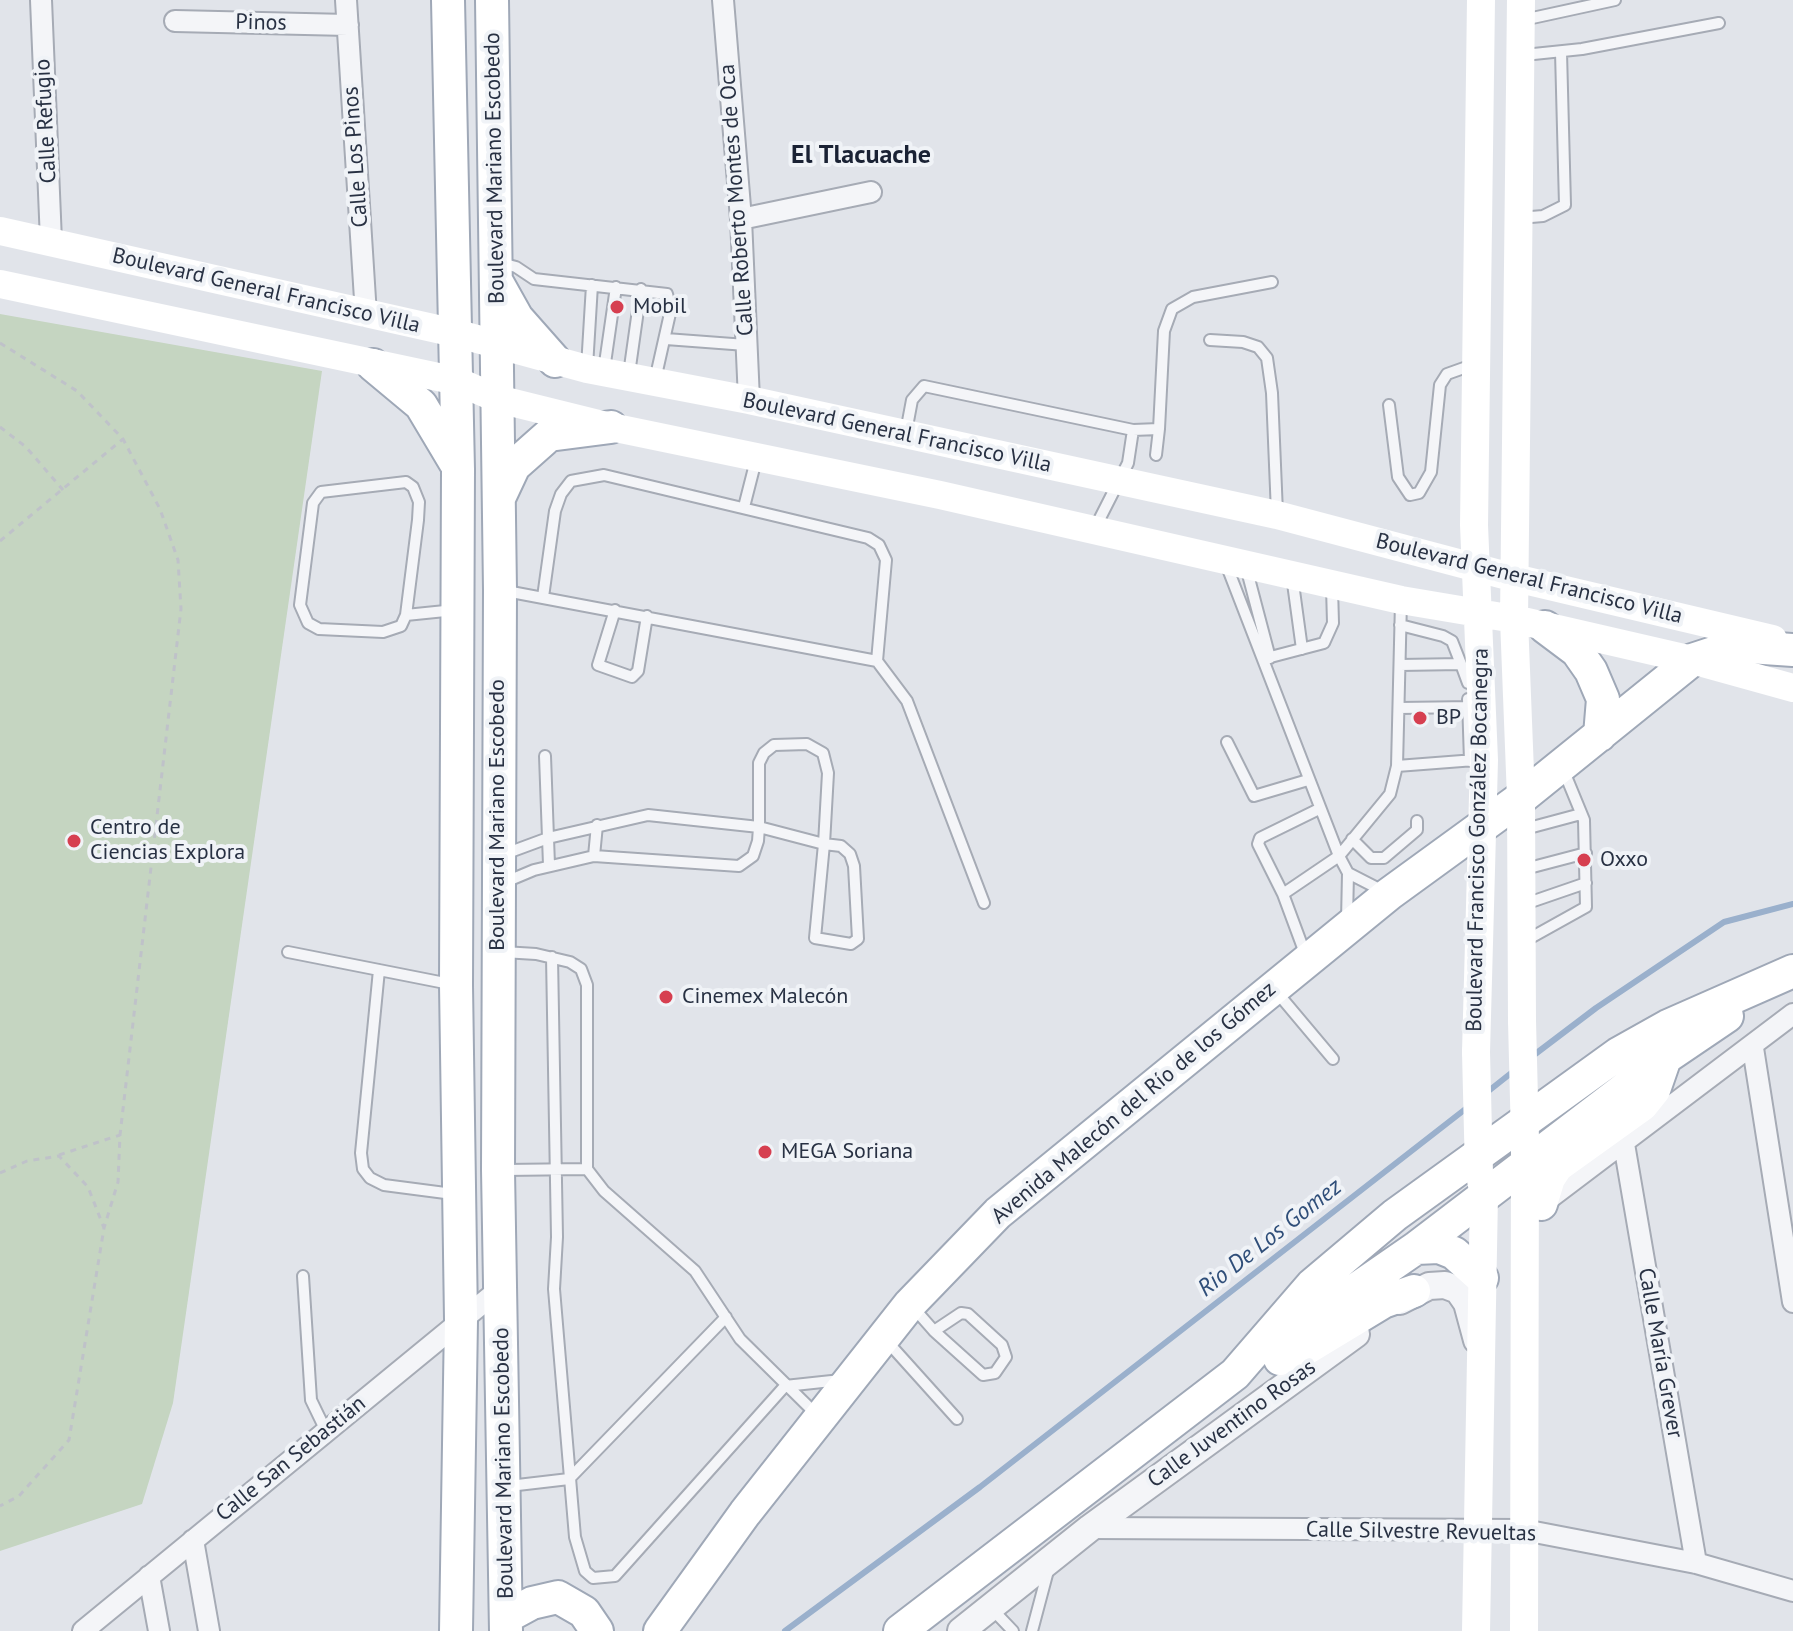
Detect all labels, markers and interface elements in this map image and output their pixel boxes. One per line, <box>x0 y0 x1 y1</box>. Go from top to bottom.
street label: Pinos <box>235 9 287 37</box>
street label: Boulevard Mariano Escobedo <box>479 32 511 304</box>
street label: Calle Refugio <box>30 58 62 184</box>
street label: Calle Roberto Montes de Oca <box>714 63 760 337</box>
street label: Calle Los Pinos <box>338 86 374 228</box>
district label: El Tlacuache <box>791 140 931 172</box>
street label: Boulevard General Francisco Villa <box>110 243 422 339</box>
place label: Mobil <box>633 294 686 320</box>
marker: Mobil <box>608 298 626 316</box>
street label: Boulevard General Francisco Villa <box>740 387 1054 479</box>
street label: Boulevard General Francisco Villa <box>1373 528 1685 630</box>
street label: Boulevard Francisco González Bocanegra <box>1461 648 1495 1032</box>
street label: Boulevard Mariano Escobedo <box>485 679 511 951</box>
place label: BP <box>1436 705 1461 731</box>
marker: BP <box>1411 709 1429 727</box>
place label: Centro de Ciencias Explora <box>90 815 245 866</box>
marker: Centro de Ciencias Explora <box>65 832 83 850</box>
place label: Oxxo <box>1600 847 1648 873</box>
marker: Oxxo <box>1575 851 1593 869</box>
street label: Avenida Malecón del Río de los Gómez <box>987 976 1281 1230</box>
place label: Cinemex Malecón <box>682 984 848 1010</box>
marker: Cinemex Malecón <box>657 988 675 1006</box>
place label: MEGA Soriana <box>781 1139 913 1165</box>
marker: MEGA Soriana <box>756 1143 774 1161</box>
water label: Rio De Los Gomez <box>1192 1173 1348 1303</box>
street label: Calle María Grever <box>1632 1266 1688 1440</box>
street label: Boulevard Mariano Escobedo <box>488 1327 520 1599</box>
street label: Calle Juventino Rosas <box>1143 1354 1321 1494</box>
street label: Calle San Sebastián <box>211 1391 371 1527</box>
street label: Calle Silvestre Revueltas <box>1306 1517 1536 1547</box>

